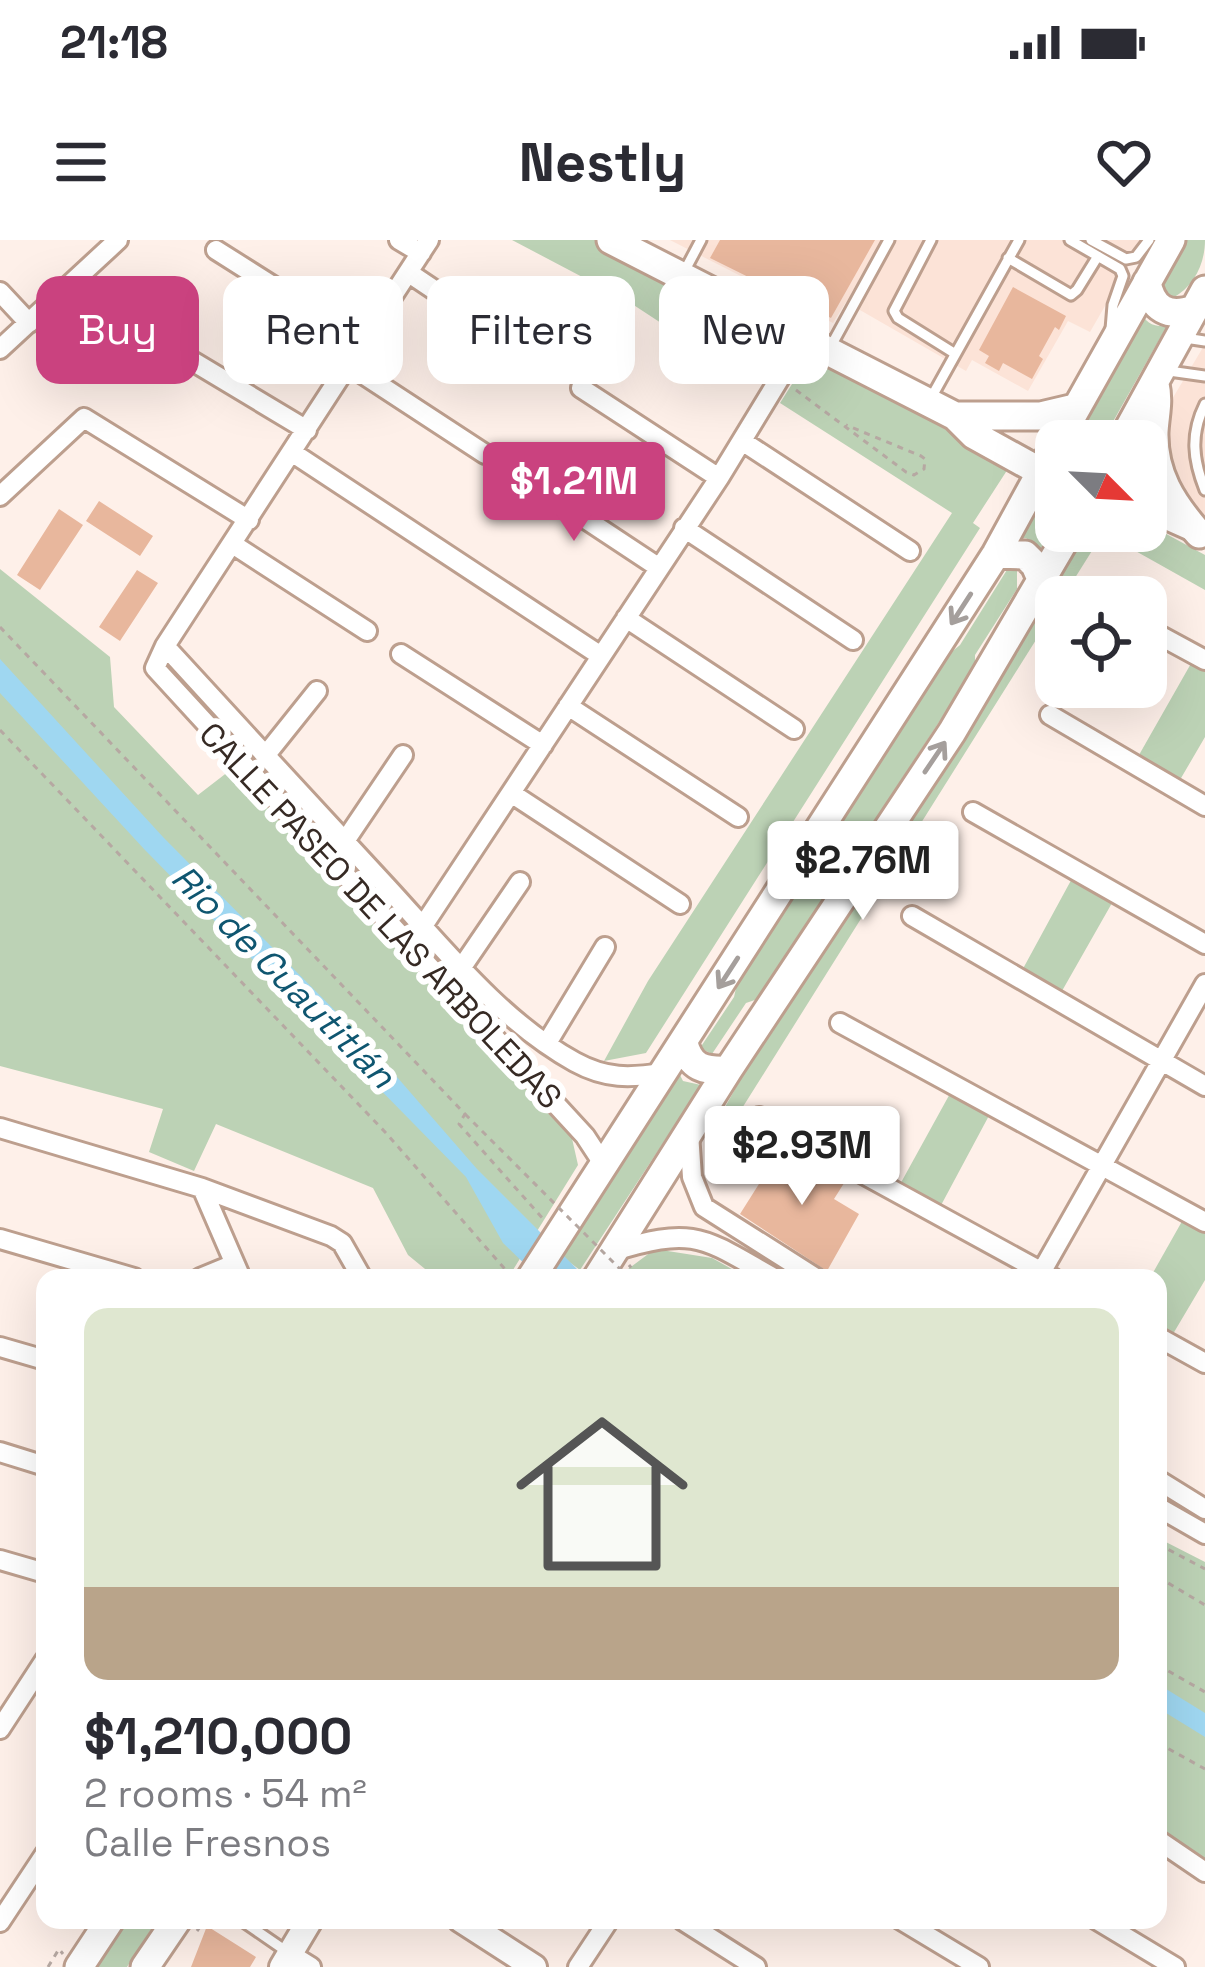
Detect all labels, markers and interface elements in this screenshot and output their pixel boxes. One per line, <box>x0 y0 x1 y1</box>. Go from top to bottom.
text: 21:18 <box>60 14 168 71</box>
text: Nestly <box>519 128 686 197</box>
icon: menu <box>48 129 114 195</box>
icon: heart <box>1091 129 1157 195</box>
chip: Buy <box>36 276 199 384</box>
chip: Rent <box>223 276 403 384</box>
chip: Filters <box>427 276 635 384</box>
chip: New <box>659 276 829 384</box>
north arrow <box>1035 420 1167 552</box>
map controls <box>1035 420 1167 708</box>
pin: $1.21M <box>476 442 672 544</box>
text: $1.21M <box>510 456 638 505</box>
button: locate <box>1035 576 1167 708</box>
one-way arrow <box>949 591 973 625</box>
street label: CALLE PASEO DE LAS ARBOLEDAS <box>190 714 571 1118</box>
one-way arrow <box>922 741 947 775</box>
pin: $2.76M <box>765 821 961 923</box>
text: $2.76M <box>794 835 932 884</box>
water label: Rio de Cuautitlán <box>162 855 405 1099</box>
one-way arrow <box>716 955 741 989</box>
pin: $2.93M <box>704 1106 900 1208</box>
text: $2.93M <box>732 1120 872 1169</box>
icon: home <box>494 1386 710 1602</box>
text: $1,210,000 <box>84 1704 352 1769</box>
text: 2 rooms · 54 m² <box>84 1769 367 1818</box>
text: Calle Fresnos <box>84 1818 331 1867</box>

